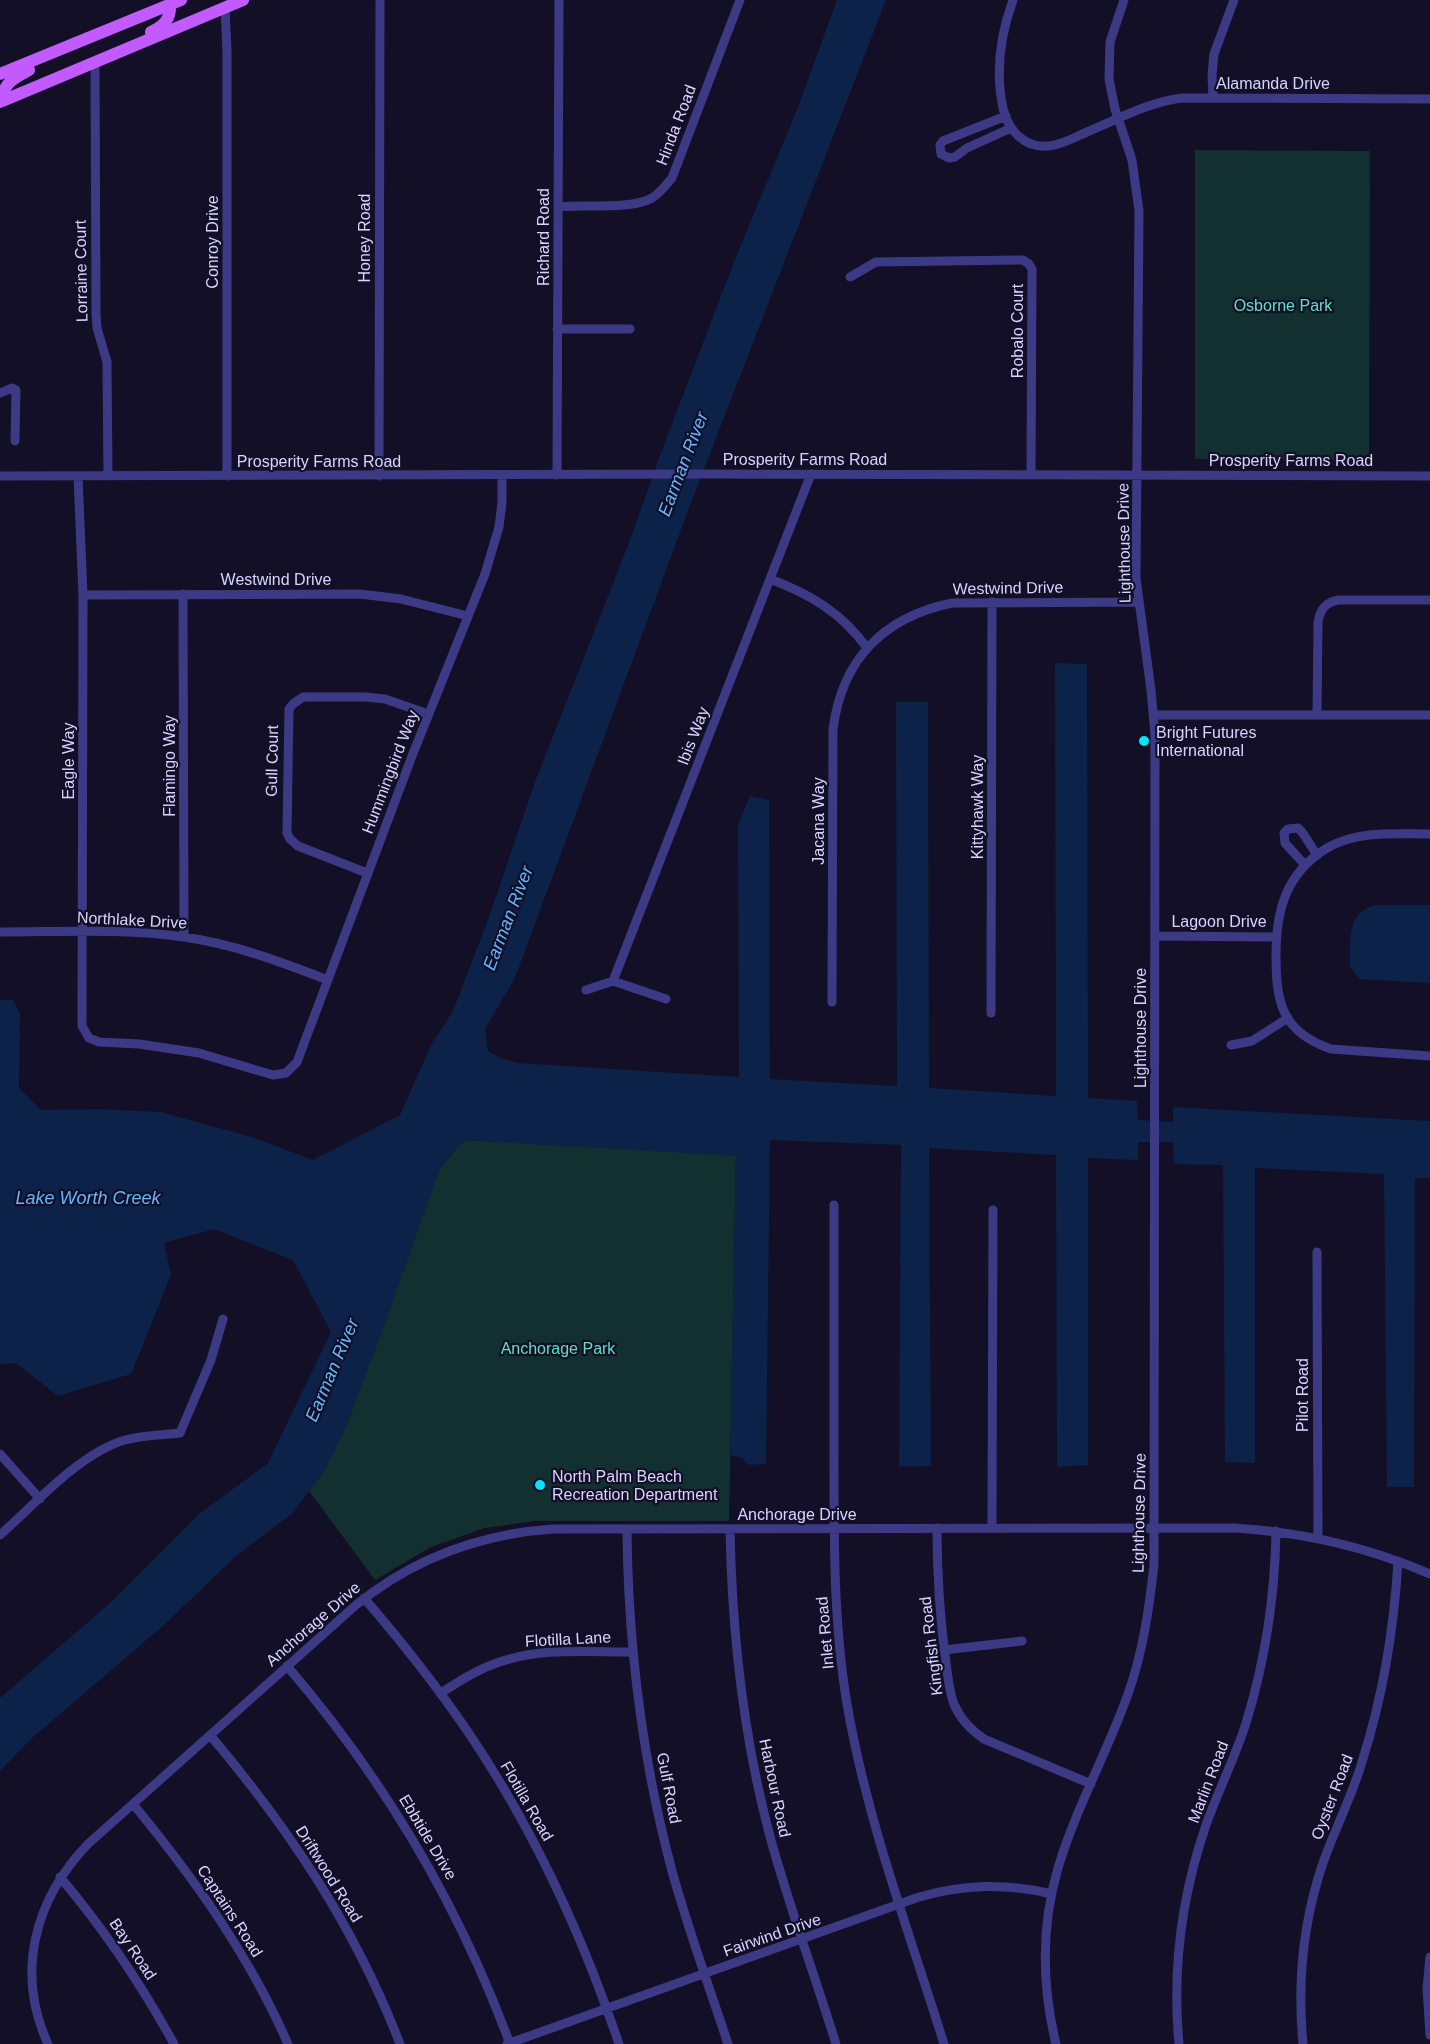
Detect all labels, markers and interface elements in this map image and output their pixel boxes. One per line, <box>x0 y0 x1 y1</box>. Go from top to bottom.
street label: Alamanda Drive <box>1216 75 1330 92</box>
street label: Hinda Road <box>653 83 699 167</box>
street label: Richard Road <box>535 188 552 286</box>
street label: Honey Road <box>356 194 373 282</box>
street label: Conroy Drive <box>204 195 221 289</box>
street label: Lorraine Court <box>72 219 90 322</box>
street label: Robalo Court <box>1009 283 1026 378</box>
park label: Osborne Park <box>1234 297 1333 314</box>
water label: Earman River <box>654 408 712 519</box>
street label: Prosperity Farms Road <box>723 451 887 468</box>
street label: Prosperity Farms Road <box>1209 452 1373 469</box>
street label: Prosperity Farms Road <box>237 453 401 470</box>
street label: Lighthouse Drive <box>1114 483 1134 603</box>
street label: Westwind Drive <box>221 571 332 588</box>
street label: Westwind Drive <box>952 579 1064 597</box>
street label: Ibis Way <box>674 705 712 767</box>
street label: Hummingbird Way <box>359 708 421 836</box>
street label: Flamingo Way <box>161 715 178 817</box>
street label: Eagle Way <box>60 723 77 799</box>
street label: Gull Court <box>263 724 281 797</box>
place label: Bright Futures International <box>1156 724 1256 759</box>
marker: Bright Futures International <box>1137 734 1151 748</box>
street label: Kittyhawk Way <box>969 755 986 859</box>
street label: Jacana Way <box>810 777 827 865</box>
water label: Earman River <box>479 862 537 973</box>
street label: Northlake Drive <box>76 909 188 931</box>
street label: Lagoon Drive <box>1171 913 1267 930</box>
street label: Lighthouse Drive <box>1132 968 1149 1088</box>
water label: Lake Worth Creek <box>15 1188 162 1208</box>
water label: Earman River <box>301 1315 363 1425</box>
park label: Anchorage Park <box>501 1340 616 1357</box>
street label: Pilot Road <box>1294 1358 1311 1432</box>
street label: Lighthouse Drive <box>1129 1453 1149 1573</box>
place label: North Palm Beach Recreation Department <box>552 1468 718 1503</box>
marker: North Palm Beach Recreation Department <box>533 1478 547 1492</box>
street label: Anchorage Drive <box>737 1506 857 1523</box>
street label: Anchorage Drive <box>262 1578 364 1670</box>
street label: Inlet Road <box>813 1596 837 1670</box>
street label: Kingfish Road <box>916 1596 946 1696</box>
street label: Flotilla Lane <box>524 1628 612 1650</box>
street label: Harbour Road <box>756 1737 794 1839</box>
street label: Marlin Road <box>1185 1739 1231 1825</box>
street label: Gulf Road <box>654 1751 684 1825</box>
street label: Oyster Road <box>1308 1752 1356 1842</box>
street label: Flotilla Road <box>497 1758 557 1844</box>
street label: Ebbtide Drive <box>396 1791 460 1883</box>
street label: Driftwood Road <box>293 1823 365 1925</box>
street label: Captains Road <box>194 1862 266 1960</box>
street label: Fairwind Drive <box>721 1910 823 1960</box>
street label: Bay Road <box>106 1915 160 1983</box>

